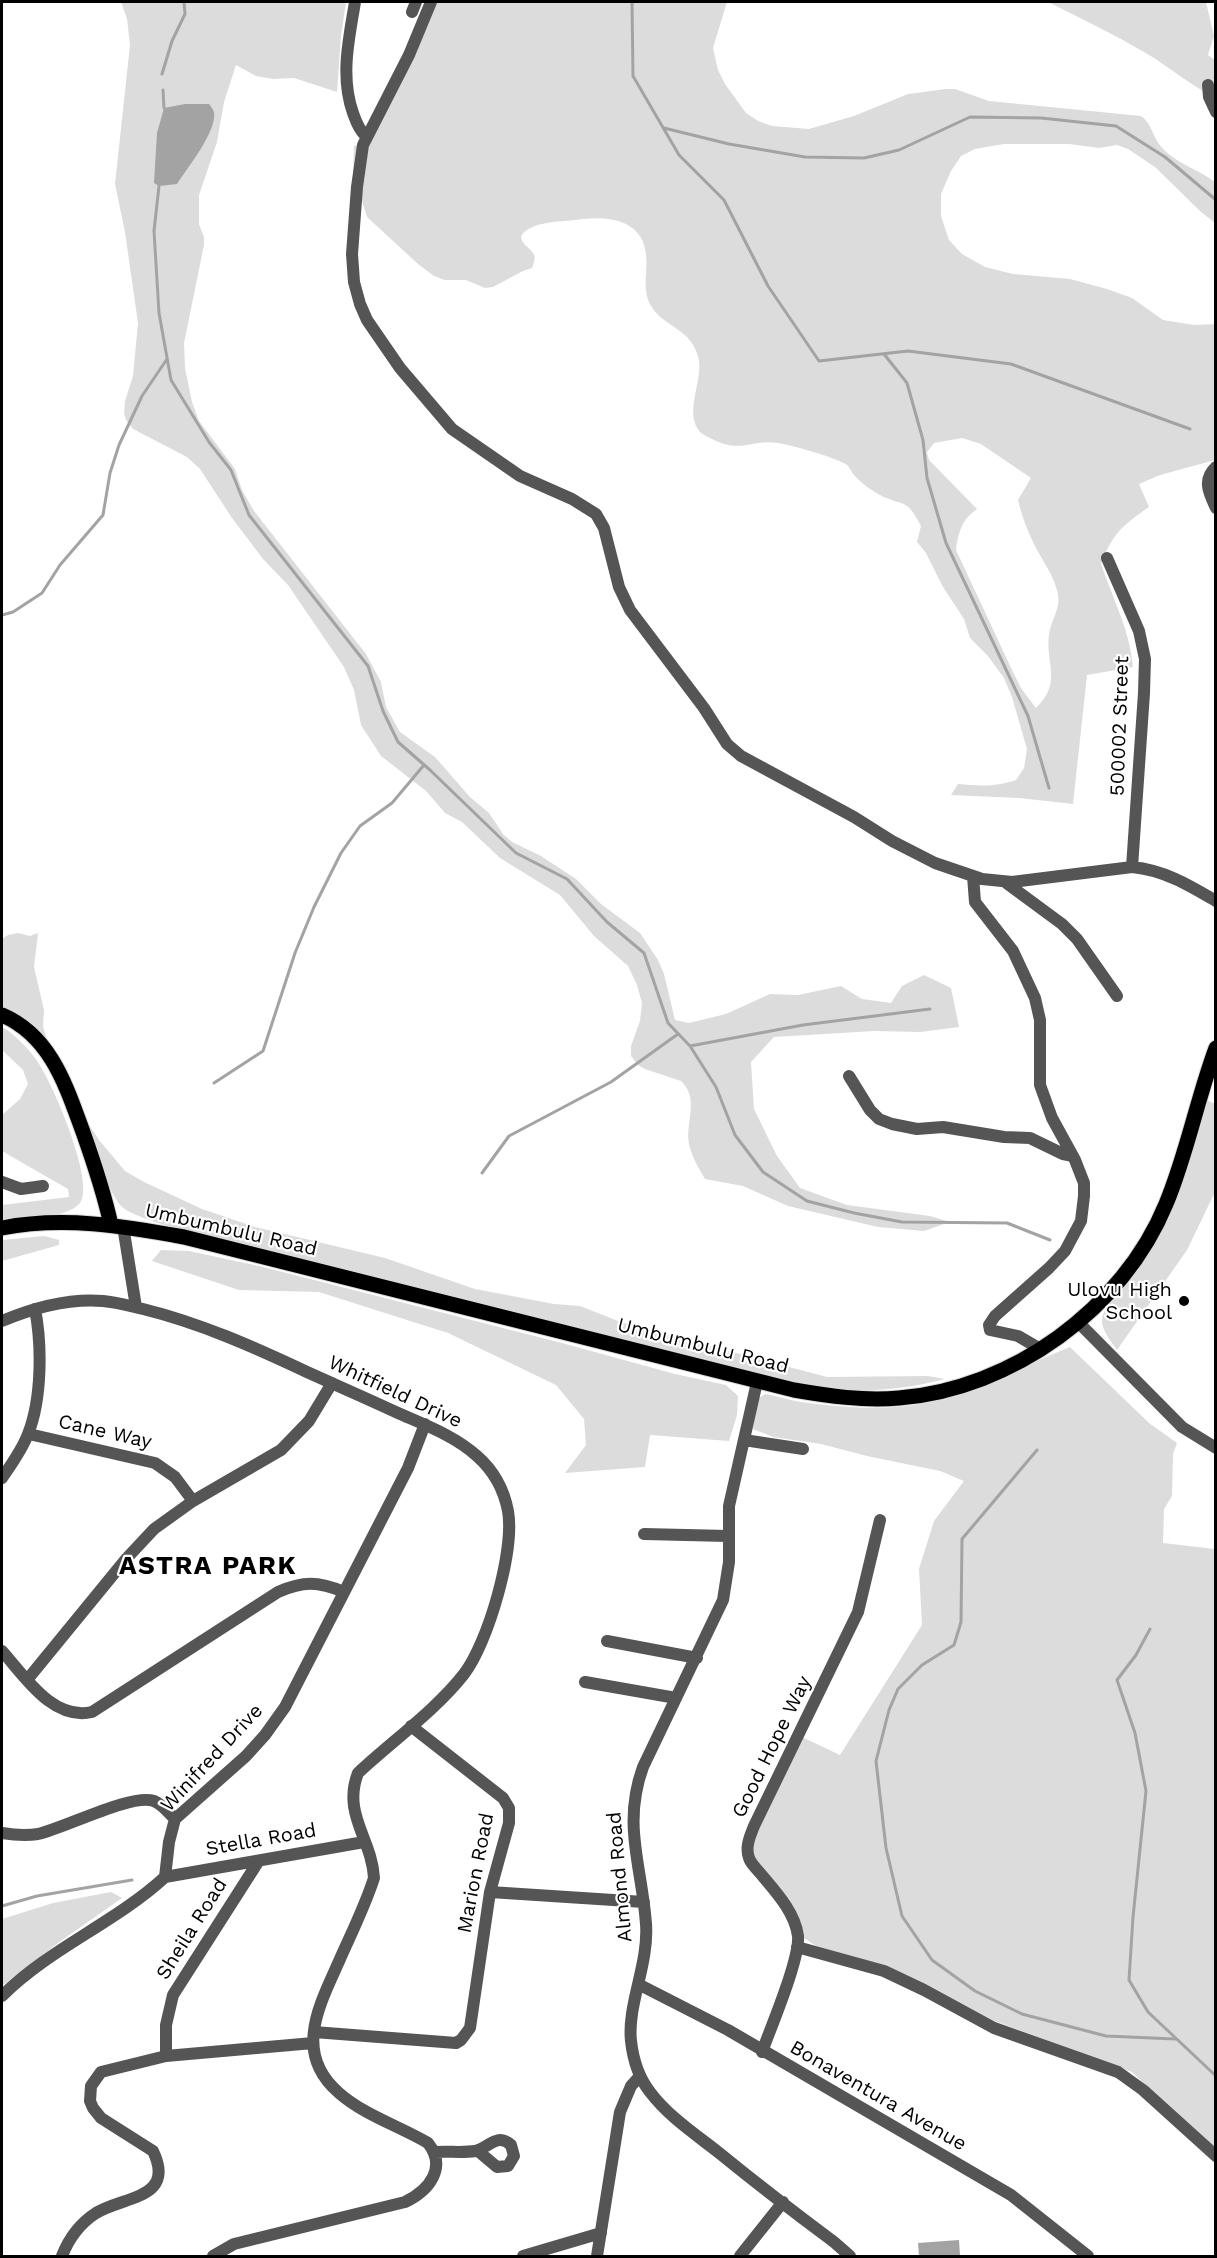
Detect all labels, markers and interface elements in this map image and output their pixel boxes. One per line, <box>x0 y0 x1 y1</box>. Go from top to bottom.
street label: 500002 Street <box>1106 656 1134 796</box>
street label: Umbumbulu Road <box>143 1199 319 1261</box>
place label: Ulovu High School <box>1067 1278 1172 1325</box>
marker: Ulovu High School <box>1177 1294 1191 1308</box>
street label: Umbumbulu Road <box>615 1313 791 1379</box>
street label: Whitfield Drive <box>324 1351 466 1433</box>
street label: Cane Way <box>56 1410 154 1454</box>
district label: ASTRA PARK <box>119 1550 297 1582</box>
street label: Good Hope Way <box>727 1672 817 1822</box>
street label: Winifred Drive <box>156 1699 268 1817</box>
street label: Marion Road <box>453 1811 499 1935</box>
street label: Almond Road <box>602 1811 638 1943</box>
street label: Stella Road <box>204 1818 318 1862</box>
street label: Sheila Road <box>151 1874 233 1984</box>
street label: Bonaventura Avenue <box>785 2036 971 2156</box>

